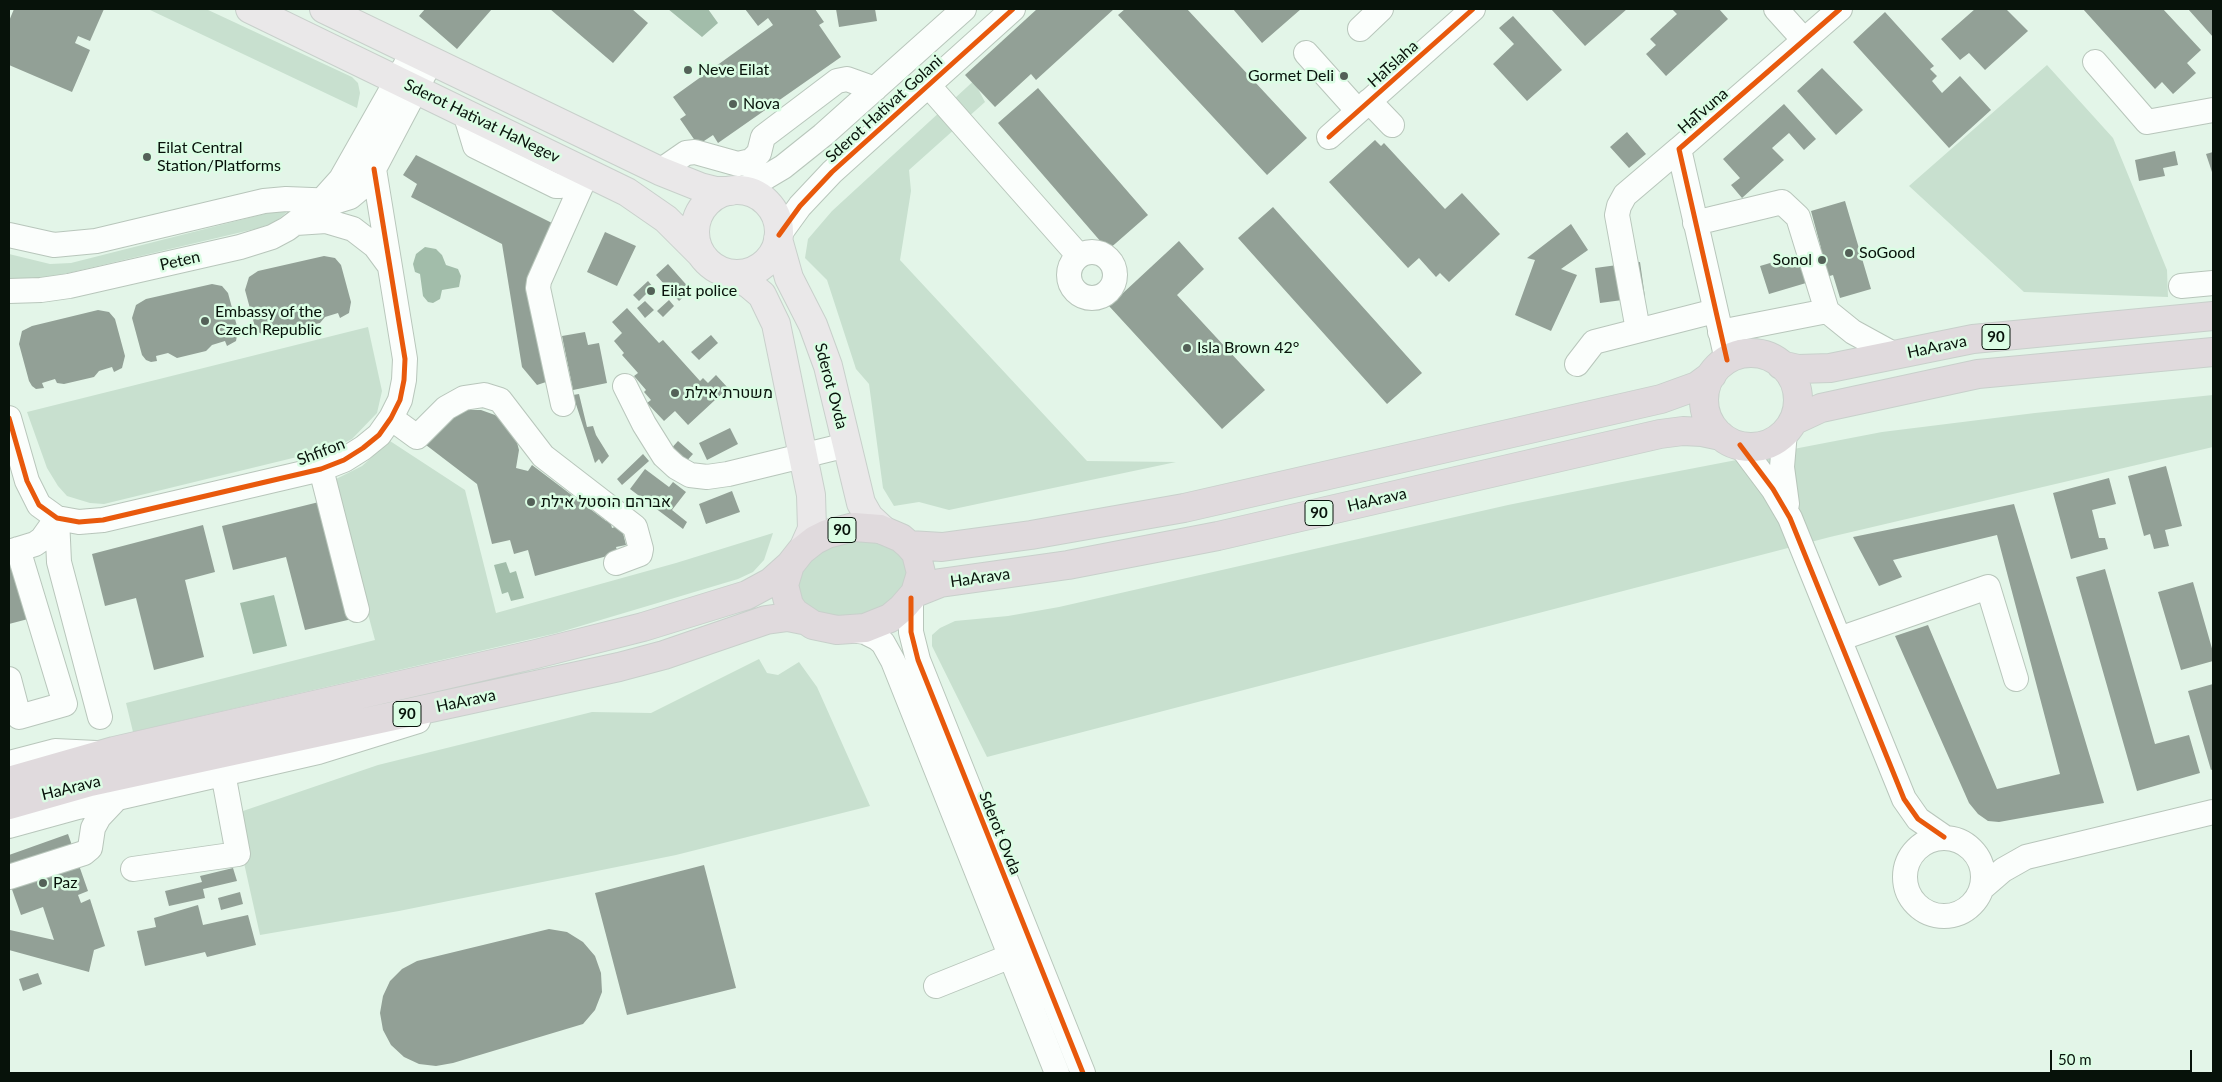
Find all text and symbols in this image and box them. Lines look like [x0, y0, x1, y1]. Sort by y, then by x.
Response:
street label: HaTslaha [1364, 36, 1422, 92]
street label: Sderot Hativat Golani [822, 51, 946, 167]
place label: Neve Eilat [698, 60, 769, 80]
marker: Neve Eilat [682, 64, 694, 76]
place label: Gormet Deli [1248, 66, 1334, 86]
marker: Gormet Deli [1338, 70, 1350, 82]
street label: Sderot Hativat HaNegev [401, 75, 563, 167]
street label: HaTvuna [1674, 84, 1732, 138]
place label: Nova [743, 94, 780, 114]
marker: Nova [727, 98, 739, 110]
place label: Eilat Central Station/Platforms [157, 138, 281, 176]
marker: Eilat Central Station/Platforms [141, 151, 153, 163]
place label: SoGood [1859, 243, 1915, 263]
street label: Peten [158, 247, 202, 275]
marker: SoGood [1843, 247, 1855, 259]
place label: Sonol [1773, 250, 1812, 270]
marker: Sonol [1816, 254, 1828, 266]
place label: Eilat police [661, 281, 737, 301]
marker: Eilat police [645, 285, 657, 297]
place label: Embassy of the Czech Republic [215, 302, 322, 340]
marker: Embassy of the Czech Republic [199, 315, 211, 327]
road number: 90 [1982, 324, 2010, 350]
street label: HaArava [1906, 331, 1968, 363]
place label: Isla Brown 42° [1197, 338, 1299, 358]
street label: Sderot Ovda [810, 341, 852, 431]
marker: Isla Brown 42° [1181, 342, 1193, 354]
place label: משטרת אילת [685, 383, 773, 403]
marker: משטרת אילת [669, 387, 681, 399]
street label: Shfifon [294, 434, 348, 470]
street label: HaArava [1345, 484, 1409, 516]
place label: אברהם הוסטל אילת [541, 492, 671, 512]
marker: אברהם הוסטל אילת [525, 496, 537, 508]
road number: 90 [1305, 500, 1333, 526]
road number: 90 [828, 518, 856, 542]
street label: HaArava [949, 564, 1011, 592]
street label: HaArava [435, 685, 497, 717]
road number: 90 [393, 702, 421, 726]
street label: HaArava [39, 771, 103, 805]
street label: Sderot Ovda [975, 789, 1025, 877]
place label: Paz [53, 873, 78, 893]
marker: Paz [37, 877, 49, 889]
scale bar [2052, 1040, 2194, 1072]
text: 50 m [2058, 1050, 2092, 1068]

